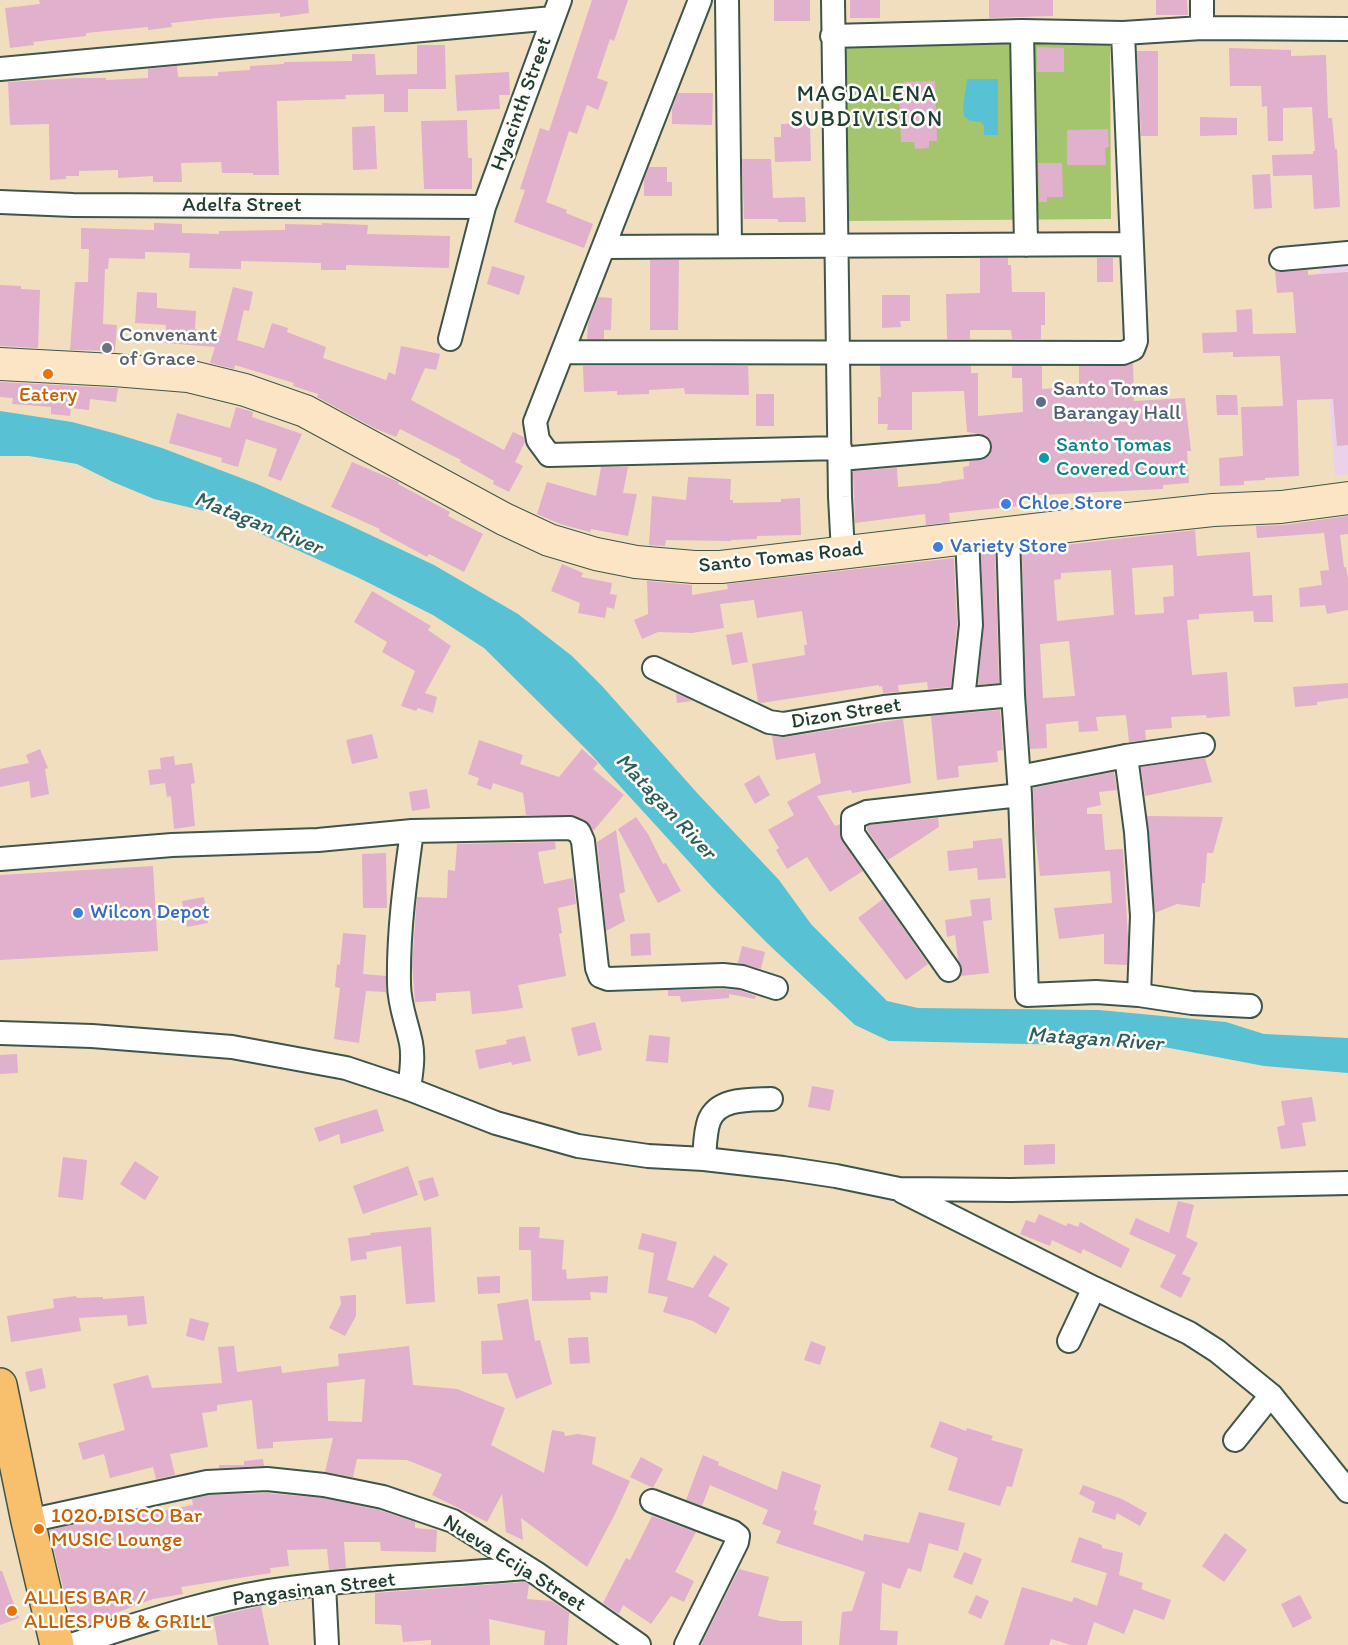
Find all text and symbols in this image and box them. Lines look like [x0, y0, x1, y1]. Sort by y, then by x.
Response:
street label: Hyacinth Street [486, 33, 558, 175]
district label: MAGDALENA SUBDIVISION [792, 82, 942, 134]
street label: Adelfa Street [182, 193, 302, 219]
place label: Convenant of Grace [119, 323, 217, 373]
marker: Convenant of Grace [100, 341, 114, 355]
marker: Eatery [41, 367, 55, 381]
place label: Santo Tomas Barangay Hall [1053, 377, 1181, 427]
place label: Eatery [19, 383, 77, 409]
marker: Santo Tomas Barangay Hall [1034, 395, 1048, 409]
place label: Santo Tomas Covered Court [1056, 433, 1186, 483]
marker: Santo Tomas Covered Court [1037, 451, 1051, 465]
water label: Matagan River [190, 486, 326, 562]
place label: Chloe Store [1018, 491, 1123, 517]
marker: Chloe Store [999, 497, 1013, 511]
place label: Variety Store [950, 534, 1067, 560]
street label: Santo Tomas Road [697, 537, 865, 579]
marker: Variety Store [931, 540, 945, 554]
street label: Dizon Street [789, 693, 903, 735]
water label: Matagan River [609, 748, 721, 866]
place label: Wilcon Depot [90, 900, 210, 926]
marker: Wilcon Depot [71, 906, 85, 920]
water label: Matagan River [1026, 1022, 1164, 1058]
place label: 1020 DISCO Bar MUSIC Lounge [51, 1504, 202, 1554]
street label: Nueva Ecija Street [438, 1510, 590, 1618]
marker: 1020 DISCO Bar MUSIC Lounge [32, 1522, 46, 1536]
street label: Pangasinan Street [231, 1567, 397, 1613]
place label: ALLIES BAR / ALLIES PUB & GRILL [24, 1586, 211, 1636]
marker: ALLIES BAR / ALLIES PUB & GRILL [5, 1604, 19, 1618]

